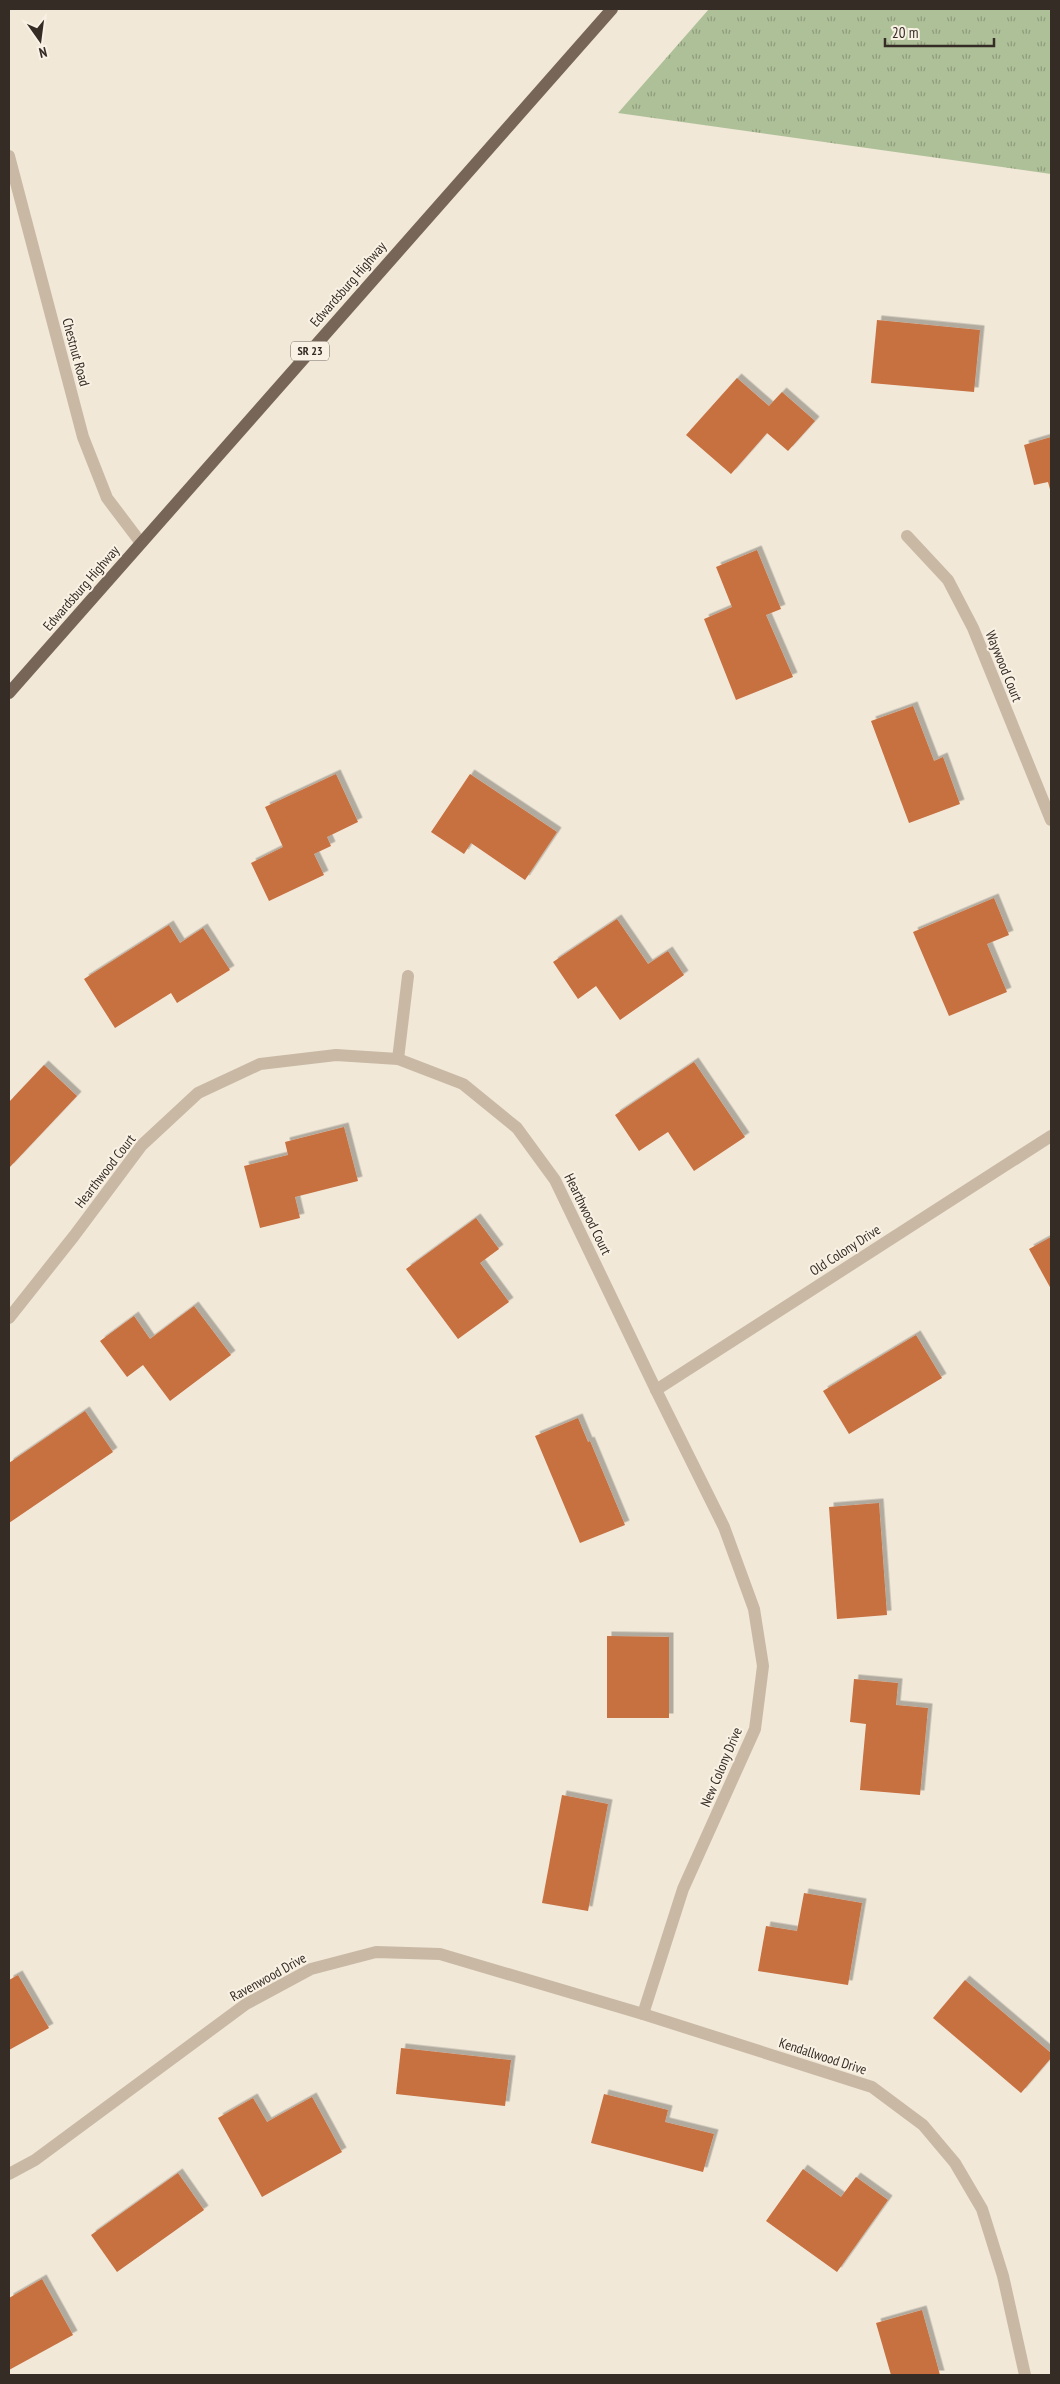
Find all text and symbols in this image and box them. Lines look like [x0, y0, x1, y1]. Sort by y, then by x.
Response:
north arrow [15, 15, 65, 65]
scale bar [885, 15, 994, 47]
text: 20 m [892, 23, 918, 42]
text: N [37, 43, 49, 62]
street label: Edwardsburg Highway [306, 237, 391, 330]
street label: Chestnut Road [58, 316, 94, 388]
road number: SR 23 [291, 342, 329, 361]
street label: Edwardsburg Highway [39, 541, 124, 634]
street label: Waywood Court [982, 628, 1027, 704]
street label: Hearthwood Court [71, 1130, 139, 1211]
street label: Hearthwood Court [561, 1170, 616, 1258]
street label: Old Colony Drive [806, 1220, 884, 1280]
street label: New Colony Drive [696, 1724, 746, 1810]
street label: Ravenwood Drive [227, 1949, 309, 2005]
street label: Kendallwood Drive [777, 2033, 869, 2079]

